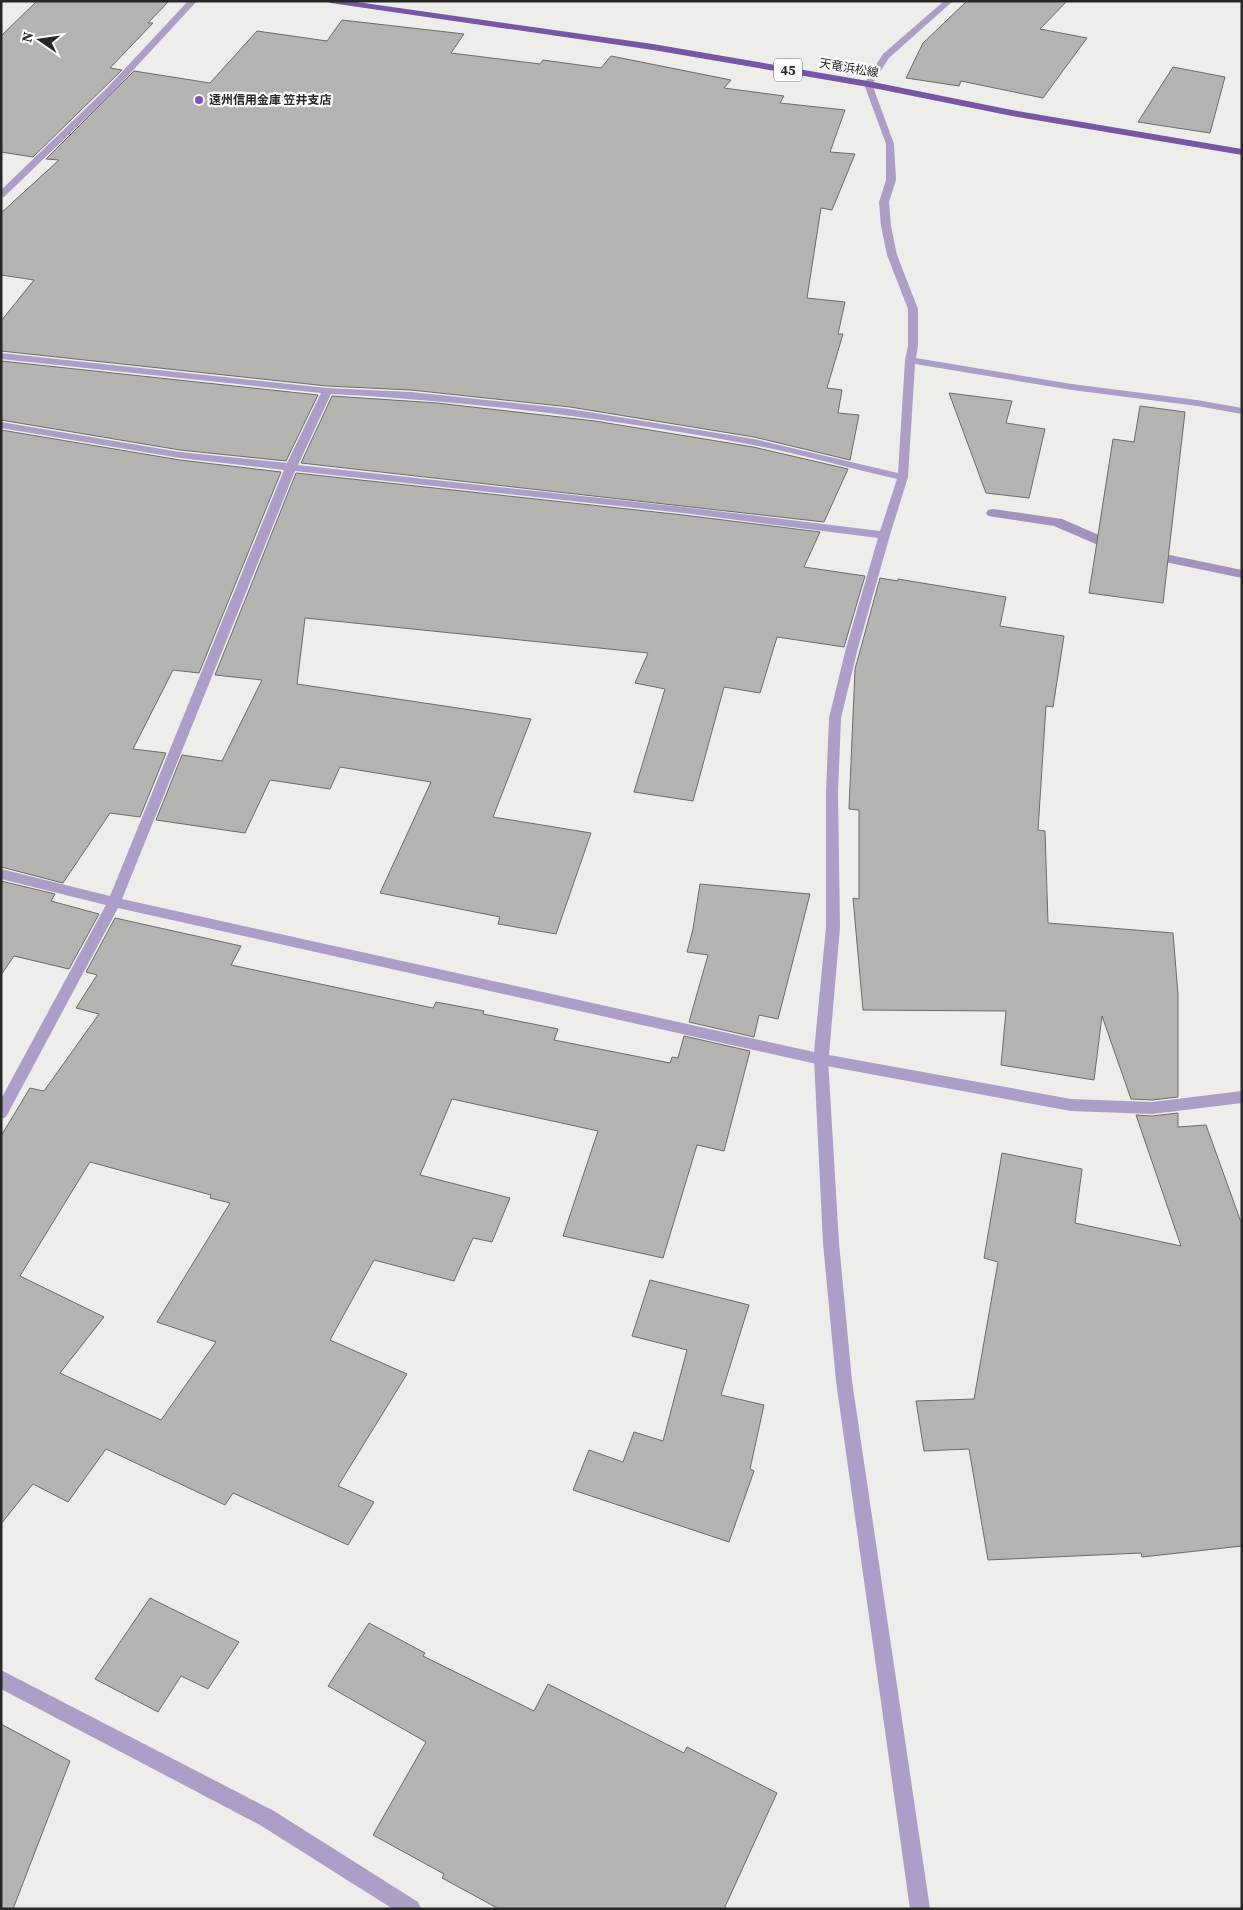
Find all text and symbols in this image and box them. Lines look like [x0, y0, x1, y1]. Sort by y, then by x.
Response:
north arrow [15, 15, 65, 65]
text: N [16, 30, 38, 44]
street label: 天竜浜松線 [818, 55, 880, 81]
road number: 45 [774, 58, 802, 82]
place label: 遠州信用金庫 笠井支店 [209, 92, 332, 108]
marker: 遠州信用金庫 笠井支店 [193, 94, 205, 106]

